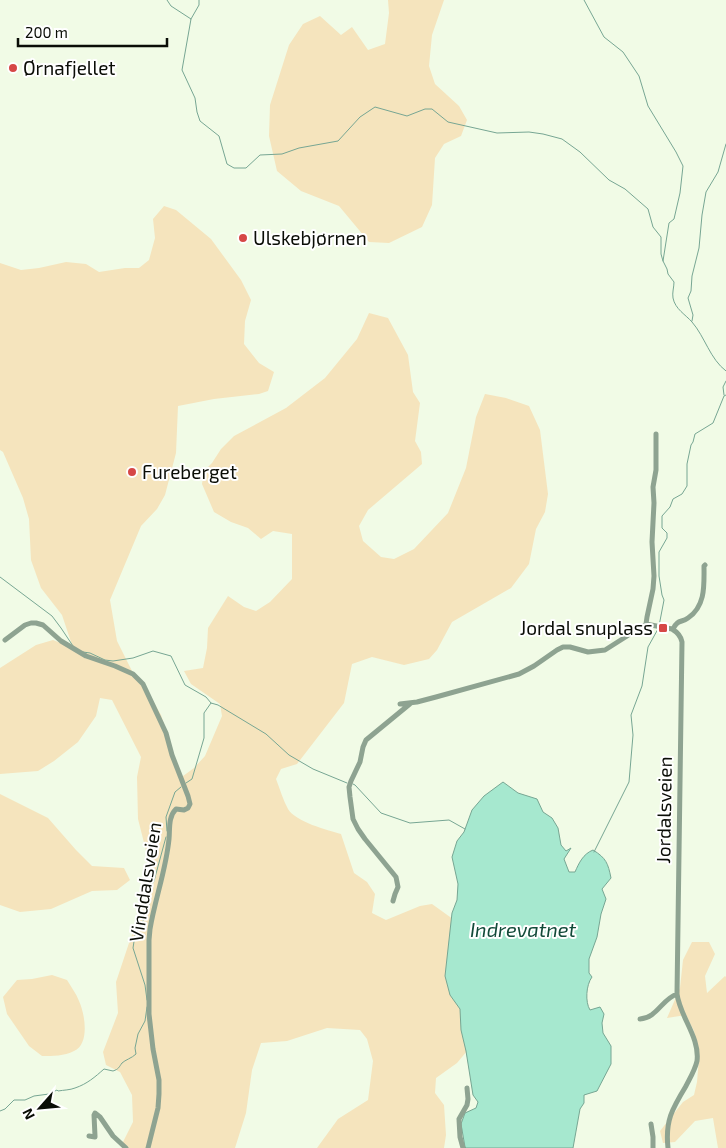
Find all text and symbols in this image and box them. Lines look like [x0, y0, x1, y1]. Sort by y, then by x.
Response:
scale bar [18, 15, 166, 47]
text: 200 m [25, 23, 68, 41]
place label: Ørnafjellet [23, 56, 116, 79]
marker: Ørnafjellet [7, 62, 19, 74]
place label: Ulskebjørnen [253, 226, 367, 249]
marker: Ulskebjørnen [237, 232, 249, 244]
place label: Fureberget [142, 460, 237, 483]
marker: Fureberget [126, 466, 138, 478]
place label: Jordal snuplass [520, 616, 653, 639]
marker: Jordal snuplass [657, 622, 669, 634]
street label: Jordalsveien [651, 756, 676, 864]
street label: Vinddalsveien [124, 820, 165, 943]
water label: Indrevatnet [470, 917, 577, 941]
north arrow [15, 1083, 65, 1133]
text: N [18, 1106, 38, 1122]

